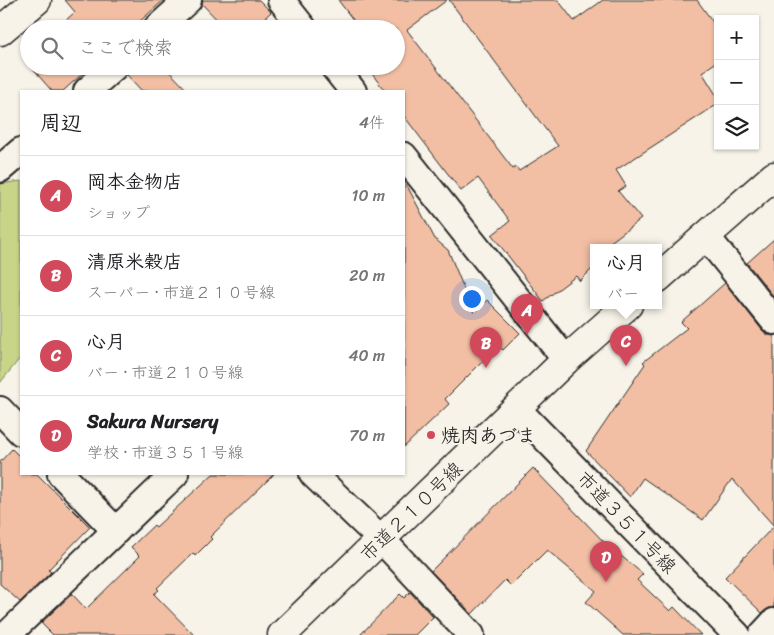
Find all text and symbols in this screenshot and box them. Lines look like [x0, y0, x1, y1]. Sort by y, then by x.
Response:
map controls [714, 15, 759, 150]
button: + [714, 15, 759, 60]
search box [20, 20, 405, 75]
text: ここで検索 [78, 31, 173, 64]
icon: search [38, 34, 66, 62]
button: − [714, 60, 759, 105]
text: 周辺 [40, 104, 82, 142]
button: layers [714, 105, 759, 150]
text: 4件 [359, 108, 385, 137]
text: 岡本金物店 [87, 165, 182, 198]
text: A [51, 181, 61, 210]
text: 10 m [352, 181, 385, 210]
text: ショップ [87, 198, 150, 227]
popup [590, 244, 662, 309]
text: 清原米穀店 [87, 245, 182, 278]
text: 心月 [607, 246, 645, 279]
text: B [51, 261, 61, 290]
text: 20 m [349, 261, 385, 290]
text: スーパー · 市道２１０号線 [87, 278, 275, 307]
text: バー [607, 279, 639, 308]
your location [459, 286, 485, 312]
pin: A [511, 294, 543, 335]
text: 心月 [87, 325, 125, 358]
pin: C [610, 325, 642, 366]
pin: B [470, 327, 502, 368]
text: C [51, 341, 61, 370]
text: 40 m [348, 341, 385, 370]
text: バー · 市道２１０号線 [87, 358, 244, 387]
text: Sakura Nursery [87, 405, 218, 438]
place label: 焼肉あづま [441, 419, 536, 452]
text: D [51, 421, 61, 450]
text: 70 m [349, 421, 385, 450]
marker: 焼肉あづま [425, 429, 437, 441]
text: 学校 · 市道３５１号線 [87, 438, 244, 467]
street label: 市道２１０号線 [352, 453, 471, 569]
street label: 市道３５１号線 [569, 463, 685, 582]
pin: D [590, 541, 622, 582]

